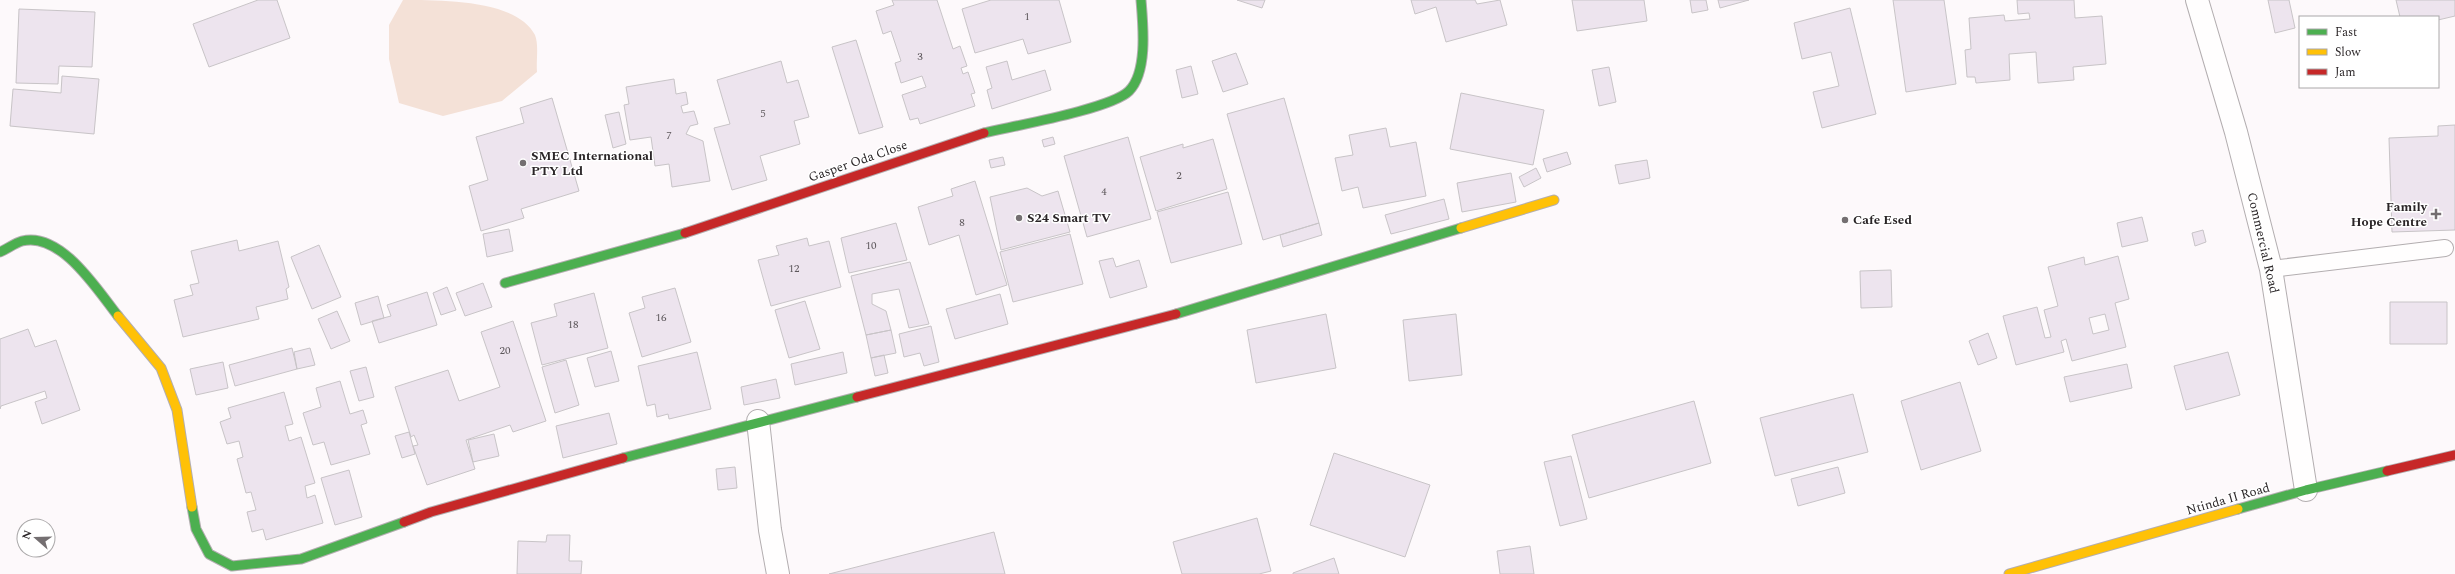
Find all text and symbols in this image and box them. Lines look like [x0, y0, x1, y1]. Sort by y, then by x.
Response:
house number: 1 [1024, 8, 1030, 25]
legend [2299, 16, 2439, 88]
text: Fast [2335, 23, 2357, 42]
text: Slow [2335, 43, 2361, 62]
house number: 3 [917, 48, 923, 65]
text: Jam [2335, 63, 2356, 82]
house number: 5 [760, 105, 766, 122]
house number: 7 [666, 127, 672, 144]
street label: Gasper Oda Close [806, 135, 910, 187]
place label: SMEC International PTY Ltd [531, 146, 653, 181]
marker: SMEC International PTY Ltd [518, 158, 528, 168]
house number: 2 [1176, 167, 1182, 184]
house number: 4 [1101, 183, 1107, 200]
street label: Commercial Road [2242, 190, 2284, 296]
place label: Family Hope Centre [2351, 197, 2428, 232]
place label: S24 Smart TV [1027, 208, 1111, 228]
marker: Family Hope Centre [2430, 208, 2442, 220]
place label: Cafe Esed [1853, 210, 1912, 230]
marker: S24 Smart TV [1014, 213, 1024, 223]
house number: 8 [959, 214, 965, 231]
marker: Cafe Esed [1840, 215, 1850, 225]
house number: 10 [866, 237, 877, 254]
house number: 12 [789, 260, 800, 277]
house number: 16 [656, 309, 667, 326]
house number: 18 [568, 316, 579, 333]
house number: 20 [500, 342, 511, 359]
street label: Ntinda II Road [2184, 478, 2272, 520]
north arrow [16, 518, 56, 558]
text: N [18, 528, 37, 542]

